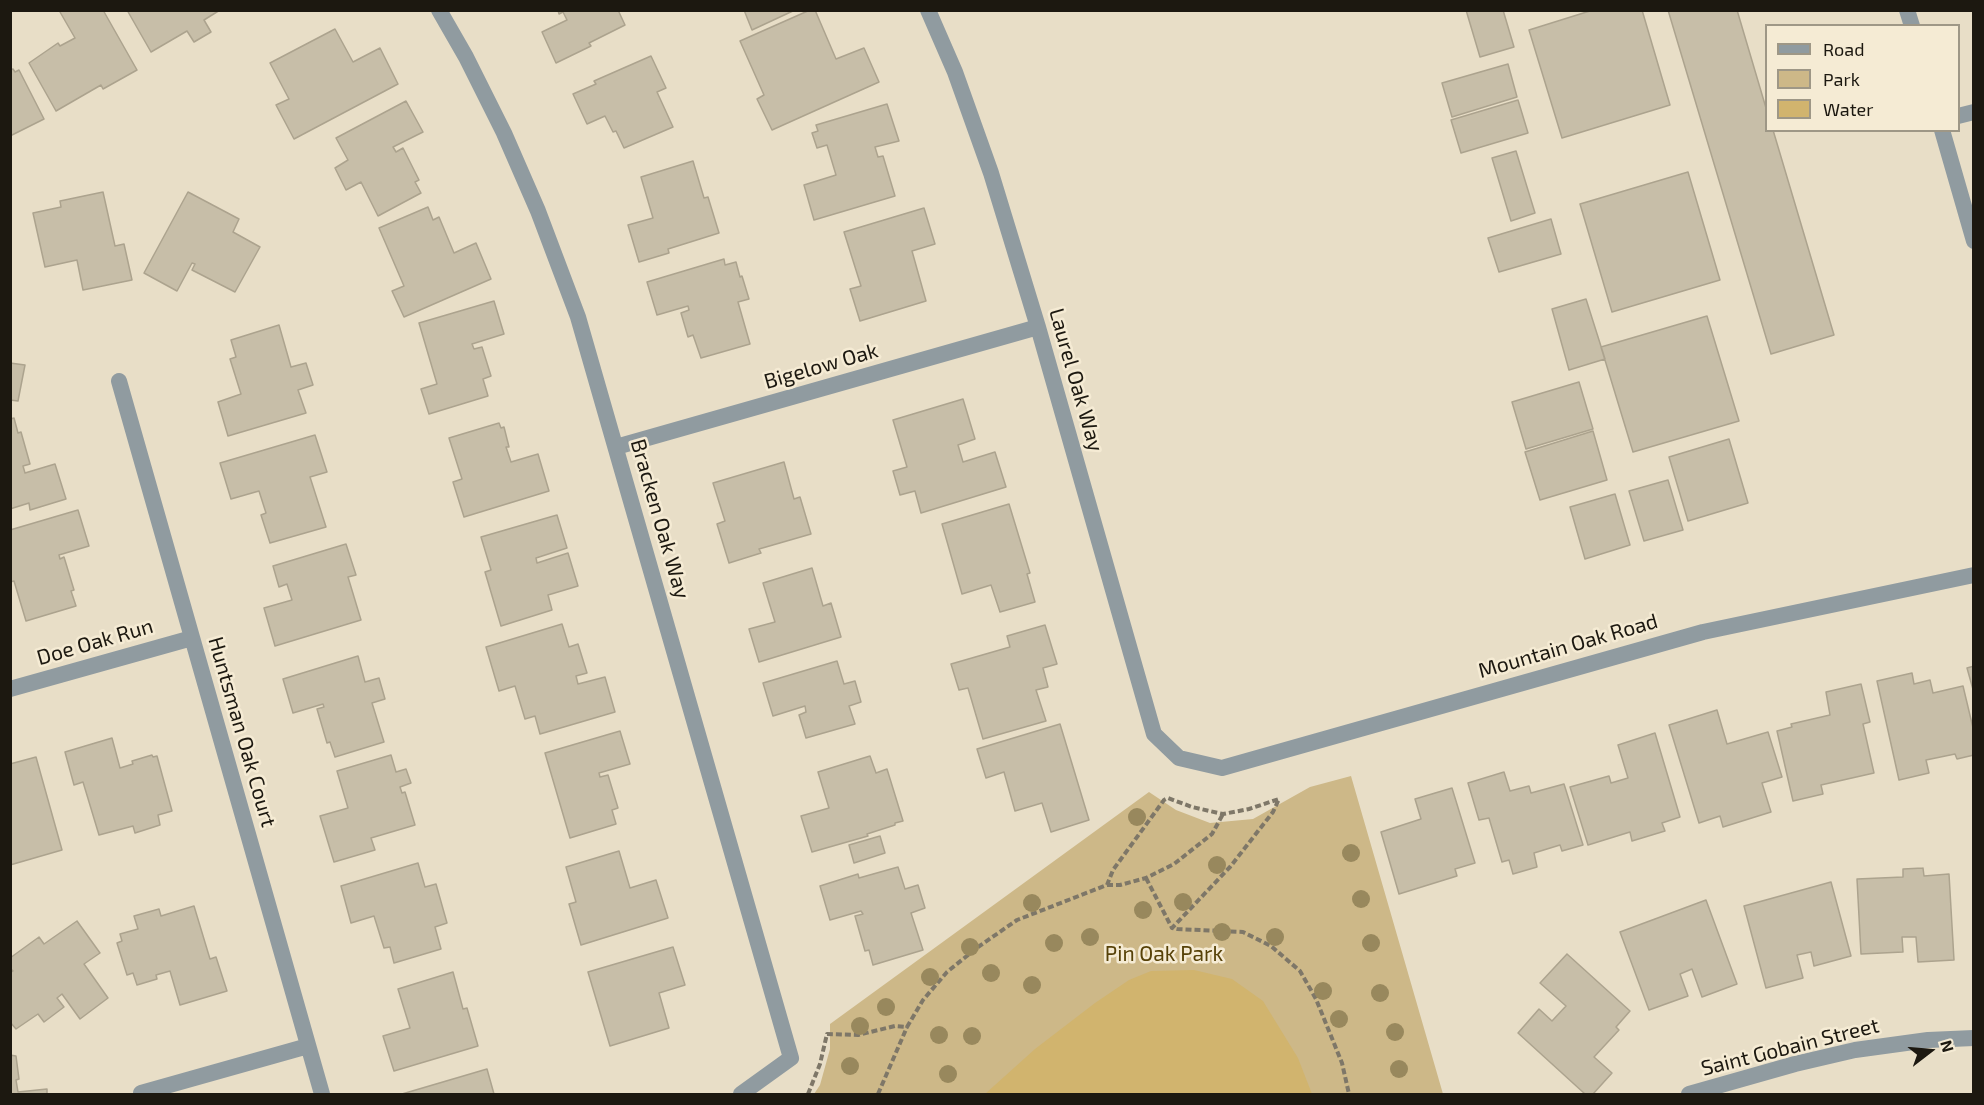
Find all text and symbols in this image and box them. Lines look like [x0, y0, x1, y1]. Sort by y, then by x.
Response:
legend [1765, 24, 1960, 132]
text: Road [1823, 38, 1864, 60]
text: Park [1823, 68, 1860, 90]
text: Water [1823, 98, 1873, 120]
street label: Laurel Oak Way [1044, 305, 1108, 455]
street label: Bigelow Oak [761, 338, 881, 394]
street label: Bracken Oak Way [625, 436, 695, 602]
street label: Mountain Oak Road [1475, 608, 1661, 684]
street label: Doe Oak Run [34, 613, 156, 671]
street label: Huntsman Oak Court [203, 634, 281, 830]
park label: Pin Oak Park [1105, 941, 1223, 967]
street label: Saint Gobain Street [1698, 1013, 1882, 1081]
north arrow [1900, 1021, 1960, 1081]
text: N [1937, 1038, 1959, 1054]

